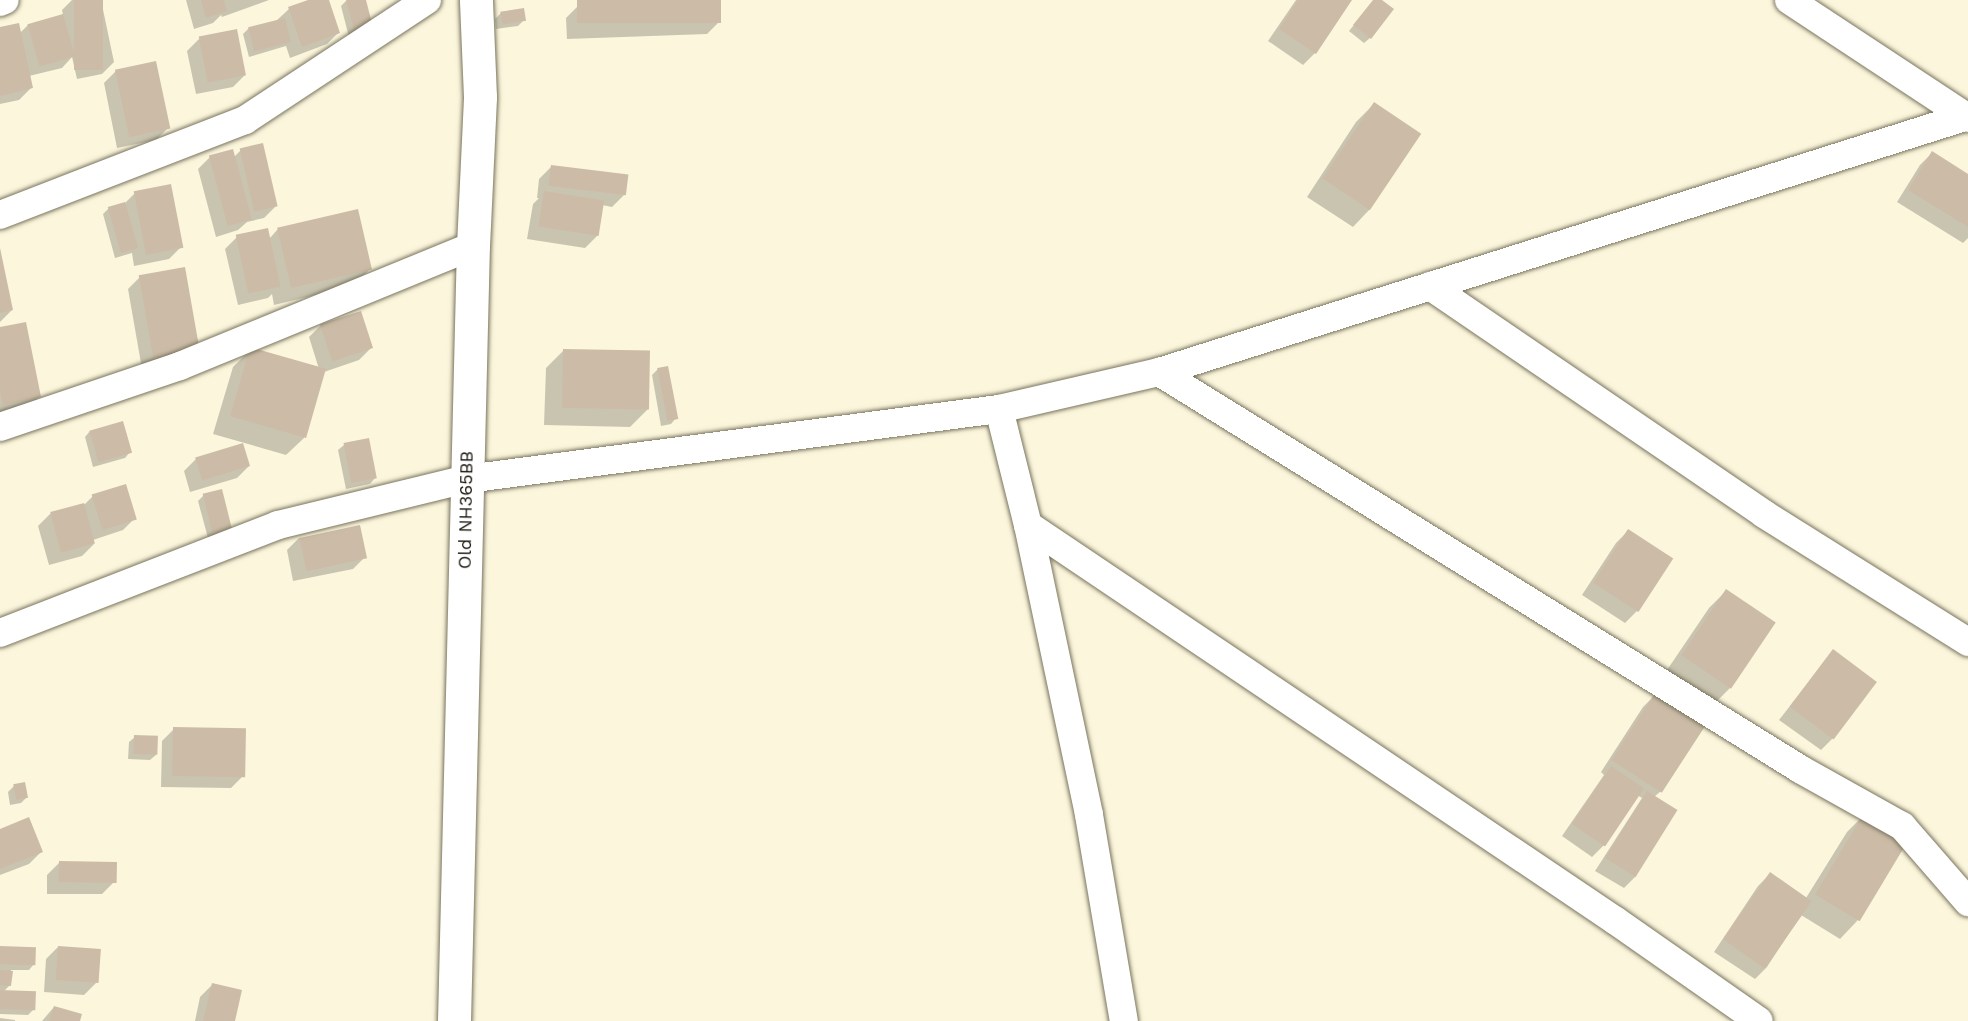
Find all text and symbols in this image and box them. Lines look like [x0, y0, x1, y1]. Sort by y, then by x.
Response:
street label: Old NH365BB [454, 451, 478, 569]

